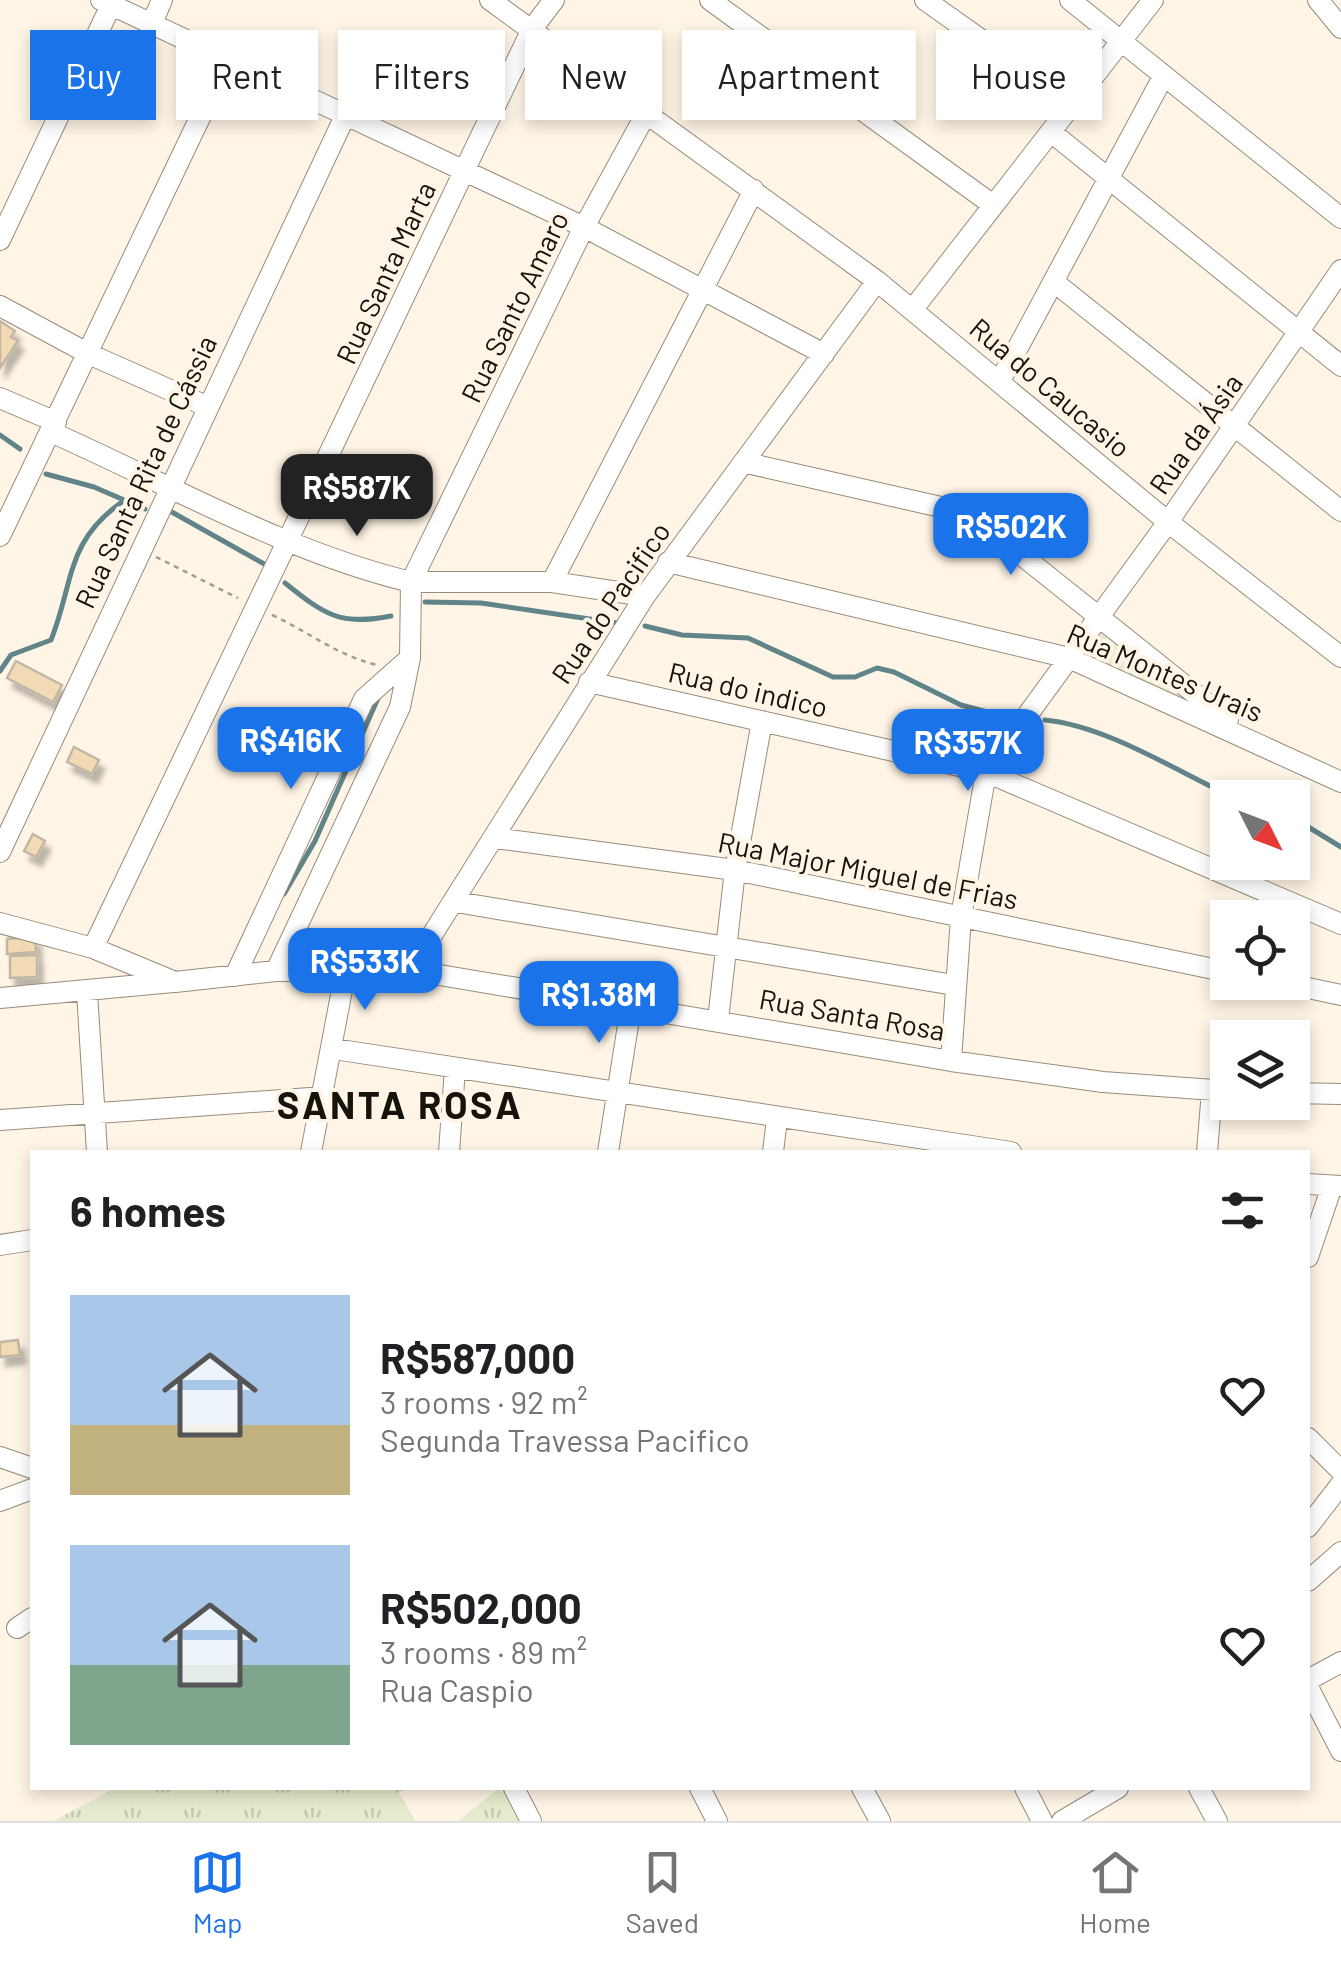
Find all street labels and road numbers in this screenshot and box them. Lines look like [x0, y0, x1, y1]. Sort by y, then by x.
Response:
street label: Rua Santa Marta [328, 176, 442, 369]
street label: Rua Santo Amaro [453, 206, 575, 408]
street label: Rua do Caucasio [963, 310, 1138, 464]
street label: Rua Santa Rita de Cássia [67, 330, 223, 613]
street label: Rua da Ásia [1141, 367, 1249, 500]
street label: Rua do Pacifico [544, 515, 677, 690]
street label: Rua Montes Urais [1062, 616, 1268, 729]
street label: Rua do indico [665, 654, 831, 724]
street label: Rua Major Miguel de Frias [715, 824, 1021, 916]
street label: Rua Santa Rosa [757, 981, 948, 1047]

